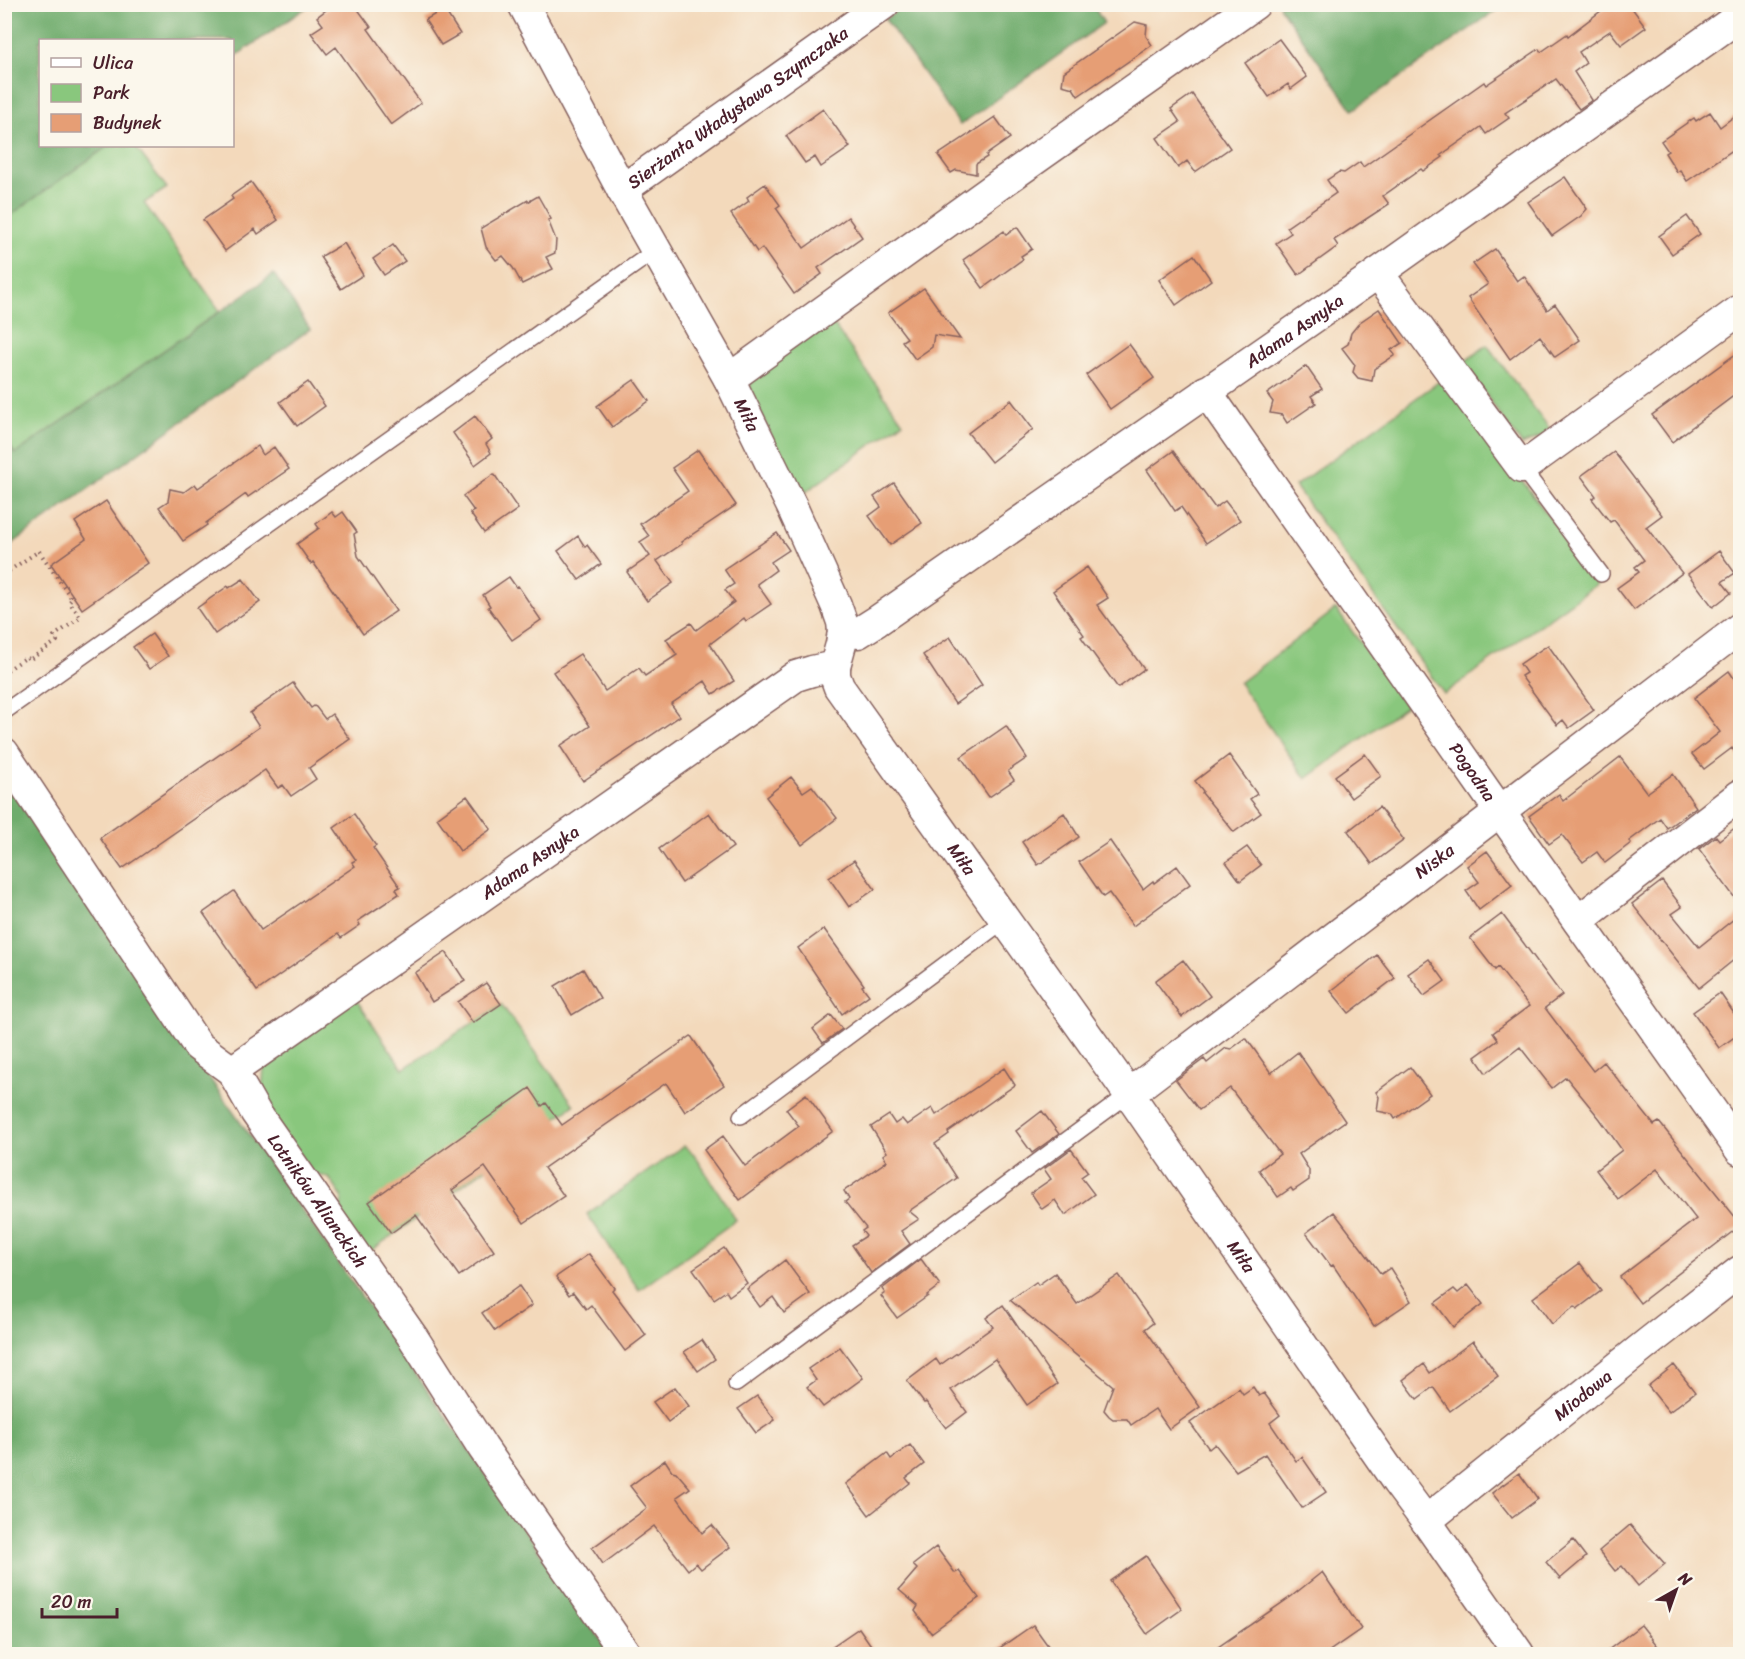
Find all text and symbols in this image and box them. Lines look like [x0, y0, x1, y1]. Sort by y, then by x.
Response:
street label: Sierżanta Władysława Szymczaka [620, 17, 856, 198]
legend [39, 39, 234, 147]
text: Ulica [93, 47, 134, 79]
text: Park [93, 77, 130, 109]
text: Budynek [93, 107, 162, 139]
street label: Adama Asnyka [1238, 285, 1351, 377]
street label: Miła [725, 392, 769, 438]
street label: Pogodna [1440, 736, 1505, 809]
street label: Adama Asnyka [473, 816, 586, 909]
street label: Niska [1407, 834, 1462, 887]
street label: Miła [939, 836, 985, 883]
street label: Lotników Alianckich [259, 1127, 376, 1275]
street label: Miła [1218, 1233, 1265, 1281]
street label: Miodowa [1546, 1361, 1620, 1429]
north arrow [1646, 1560, 1706, 1620]
text: N [1671, 1564, 1700, 1594]
scale bar [42, 1581, 117, 1619]
text: 20 m [51, 1586, 91, 1618]

